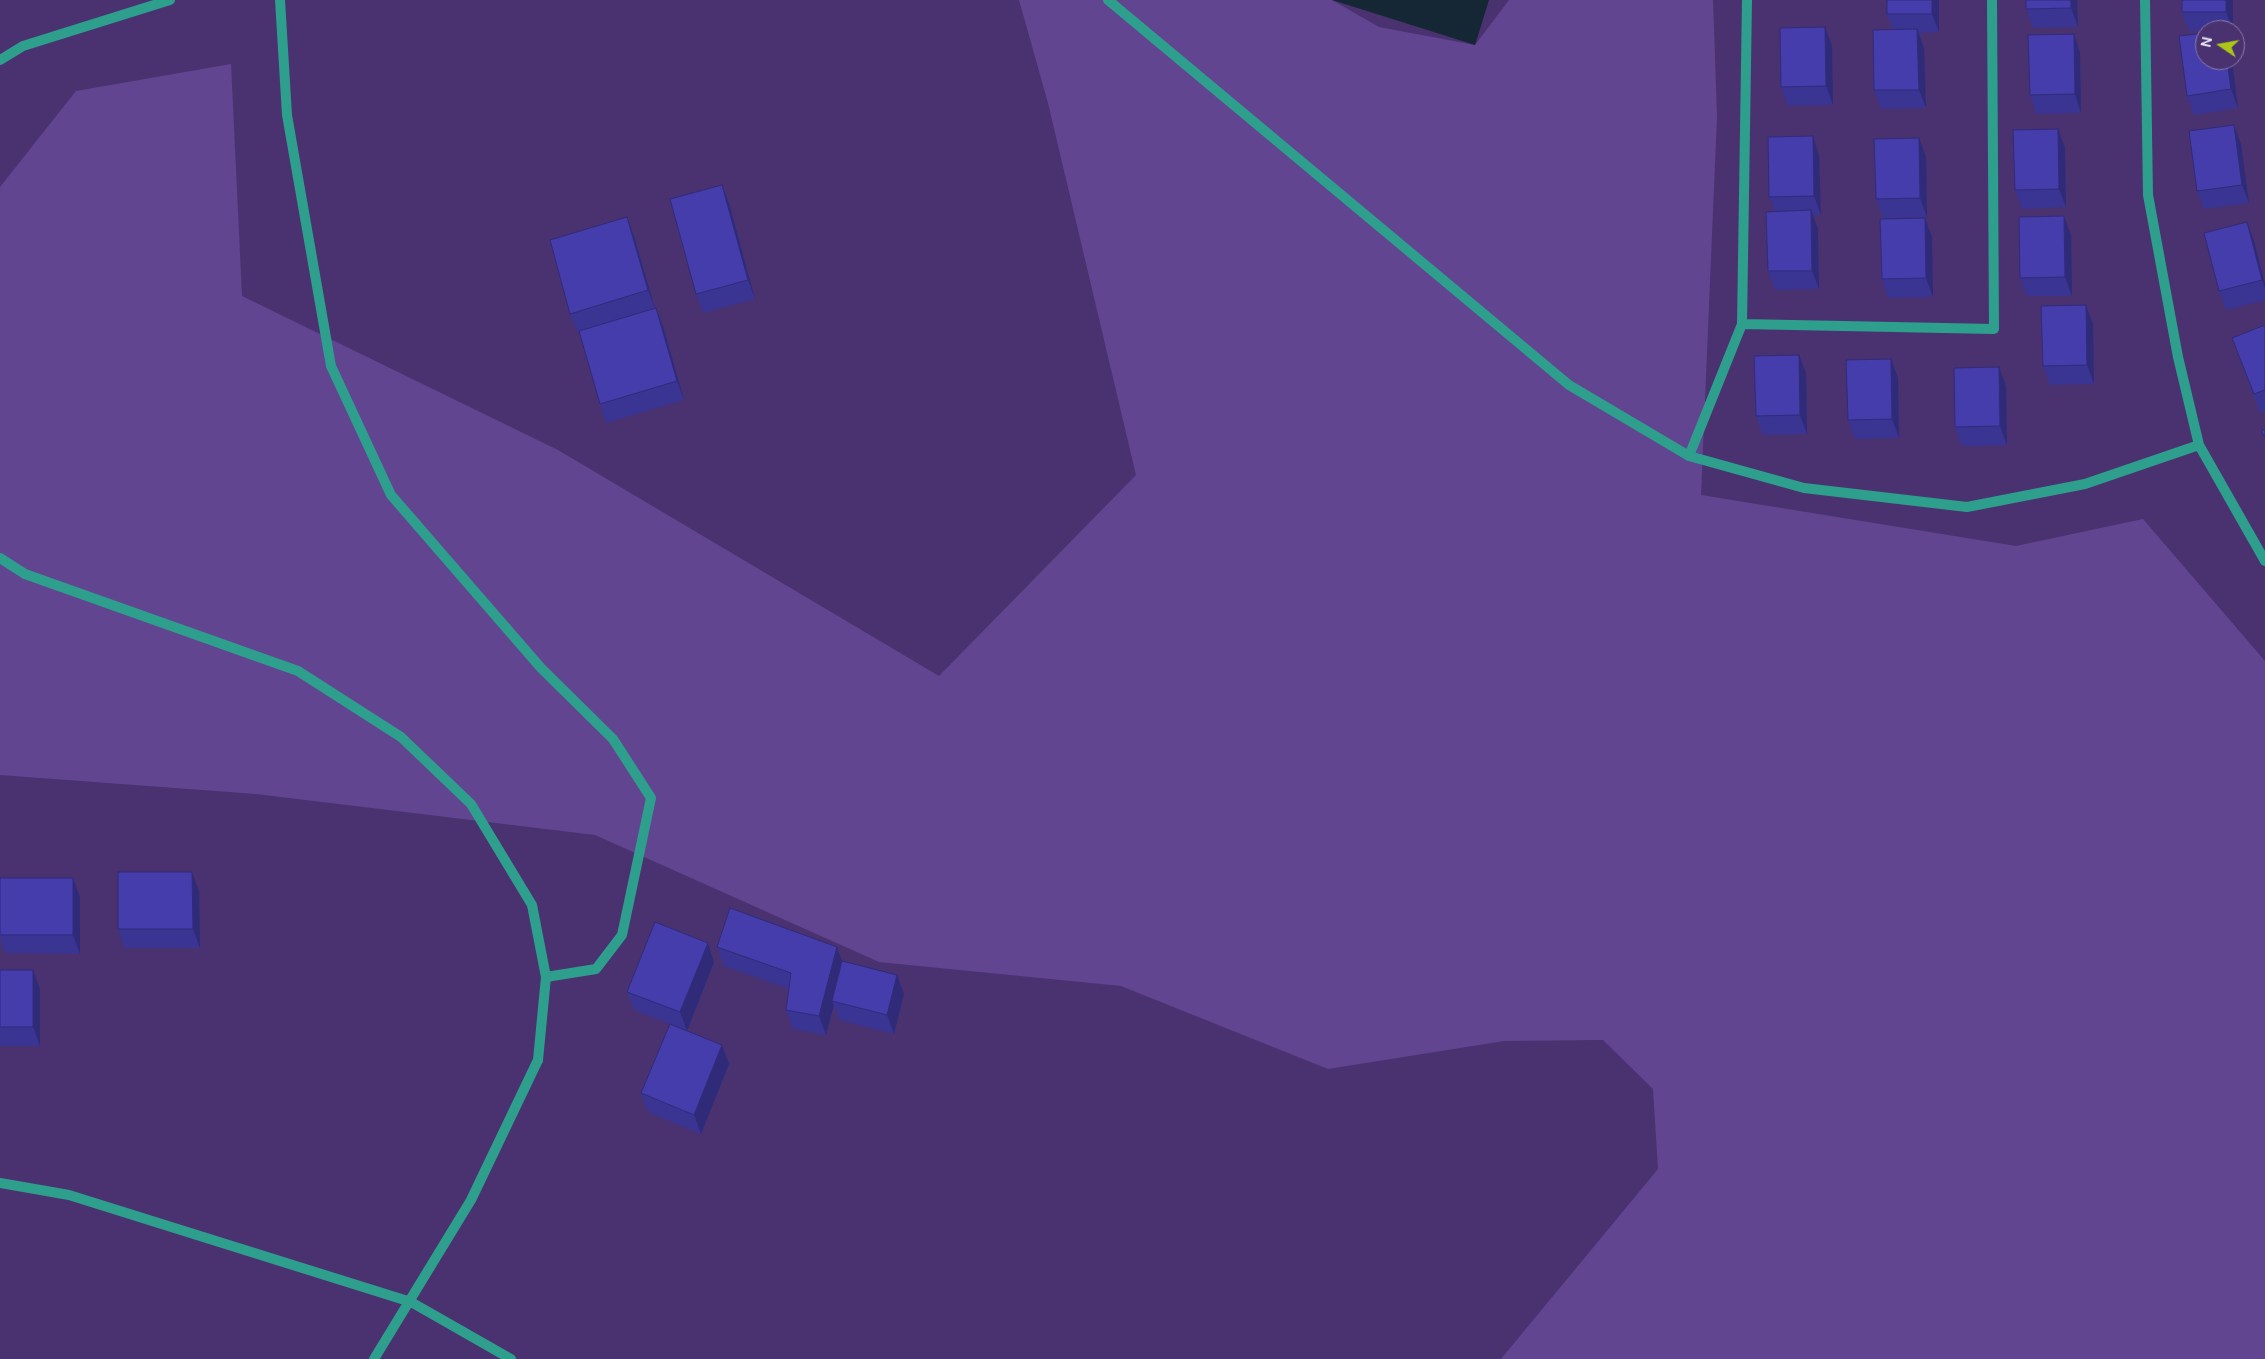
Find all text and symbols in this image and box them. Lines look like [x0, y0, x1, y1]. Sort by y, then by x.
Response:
north arrow [2195, 20, 2245, 70]
text: N [2196, 35, 2216, 49]

